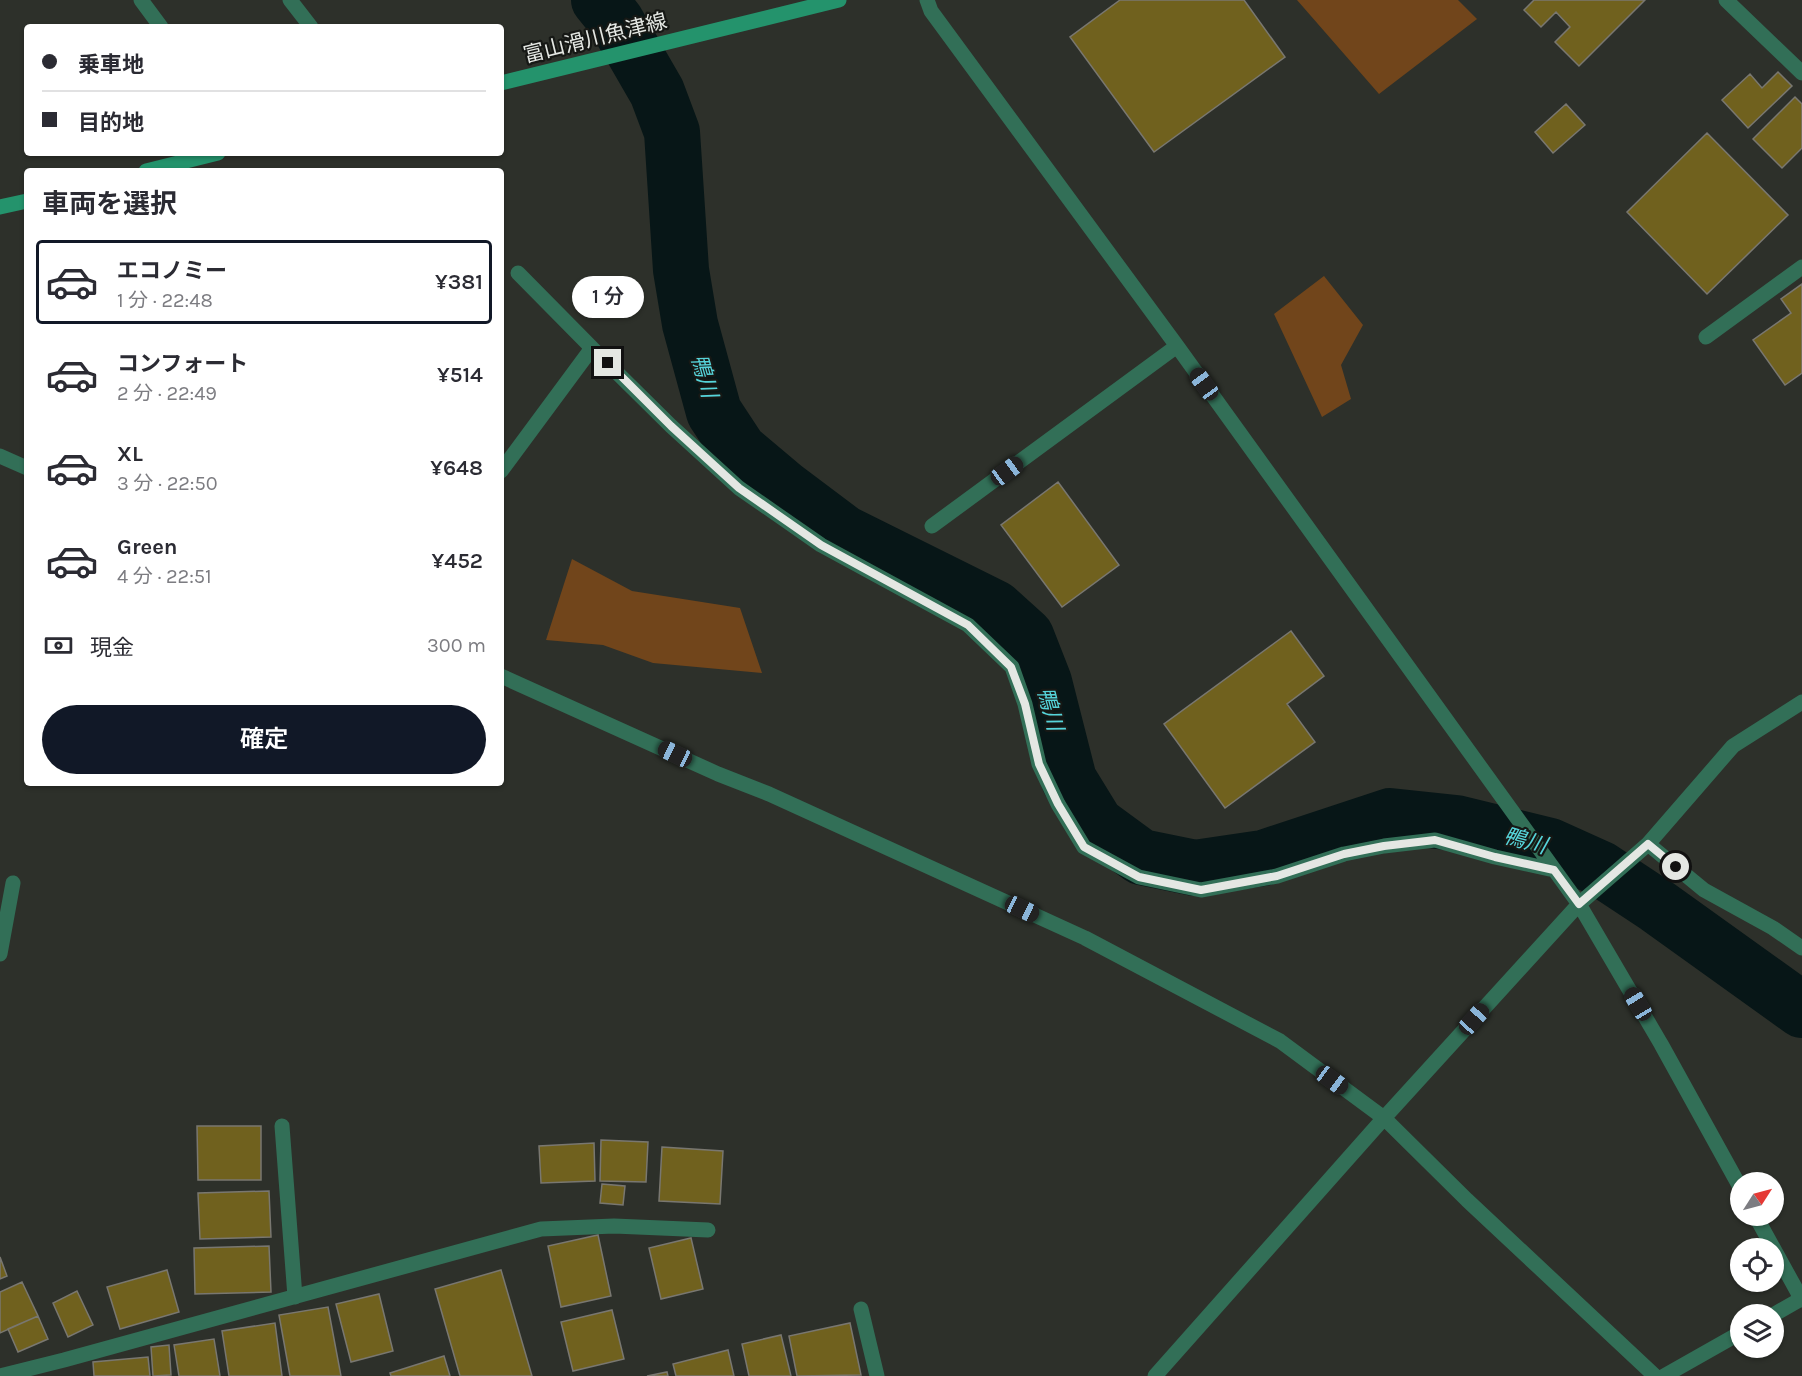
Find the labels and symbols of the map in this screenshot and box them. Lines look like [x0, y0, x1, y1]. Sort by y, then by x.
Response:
street label: 富山滑川魚津線 [521, 9, 669, 67]
callout: 1 分 [572, 276, 644, 318]
route end [594, 349, 621, 376]
water label: 鴨川 [685, 351, 723, 403]
car [1186, 364, 1222, 404]
car [987, 453, 1027, 489]
water label: 鴨川 [1032, 684, 1069, 736]
car [655, 738, 695, 770]
water label: 鴨川 [1500, 823, 1552, 860]
route start [1662, 853, 1689, 880]
car [1002, 893, 1042, 925]
car [1621, 984, 1655, 1024]
car [1455, 1000, 1493, 1038]
car [1312, 1062, 1352, 1098]
north arrow [1730, 1172, 1784, 1226]

